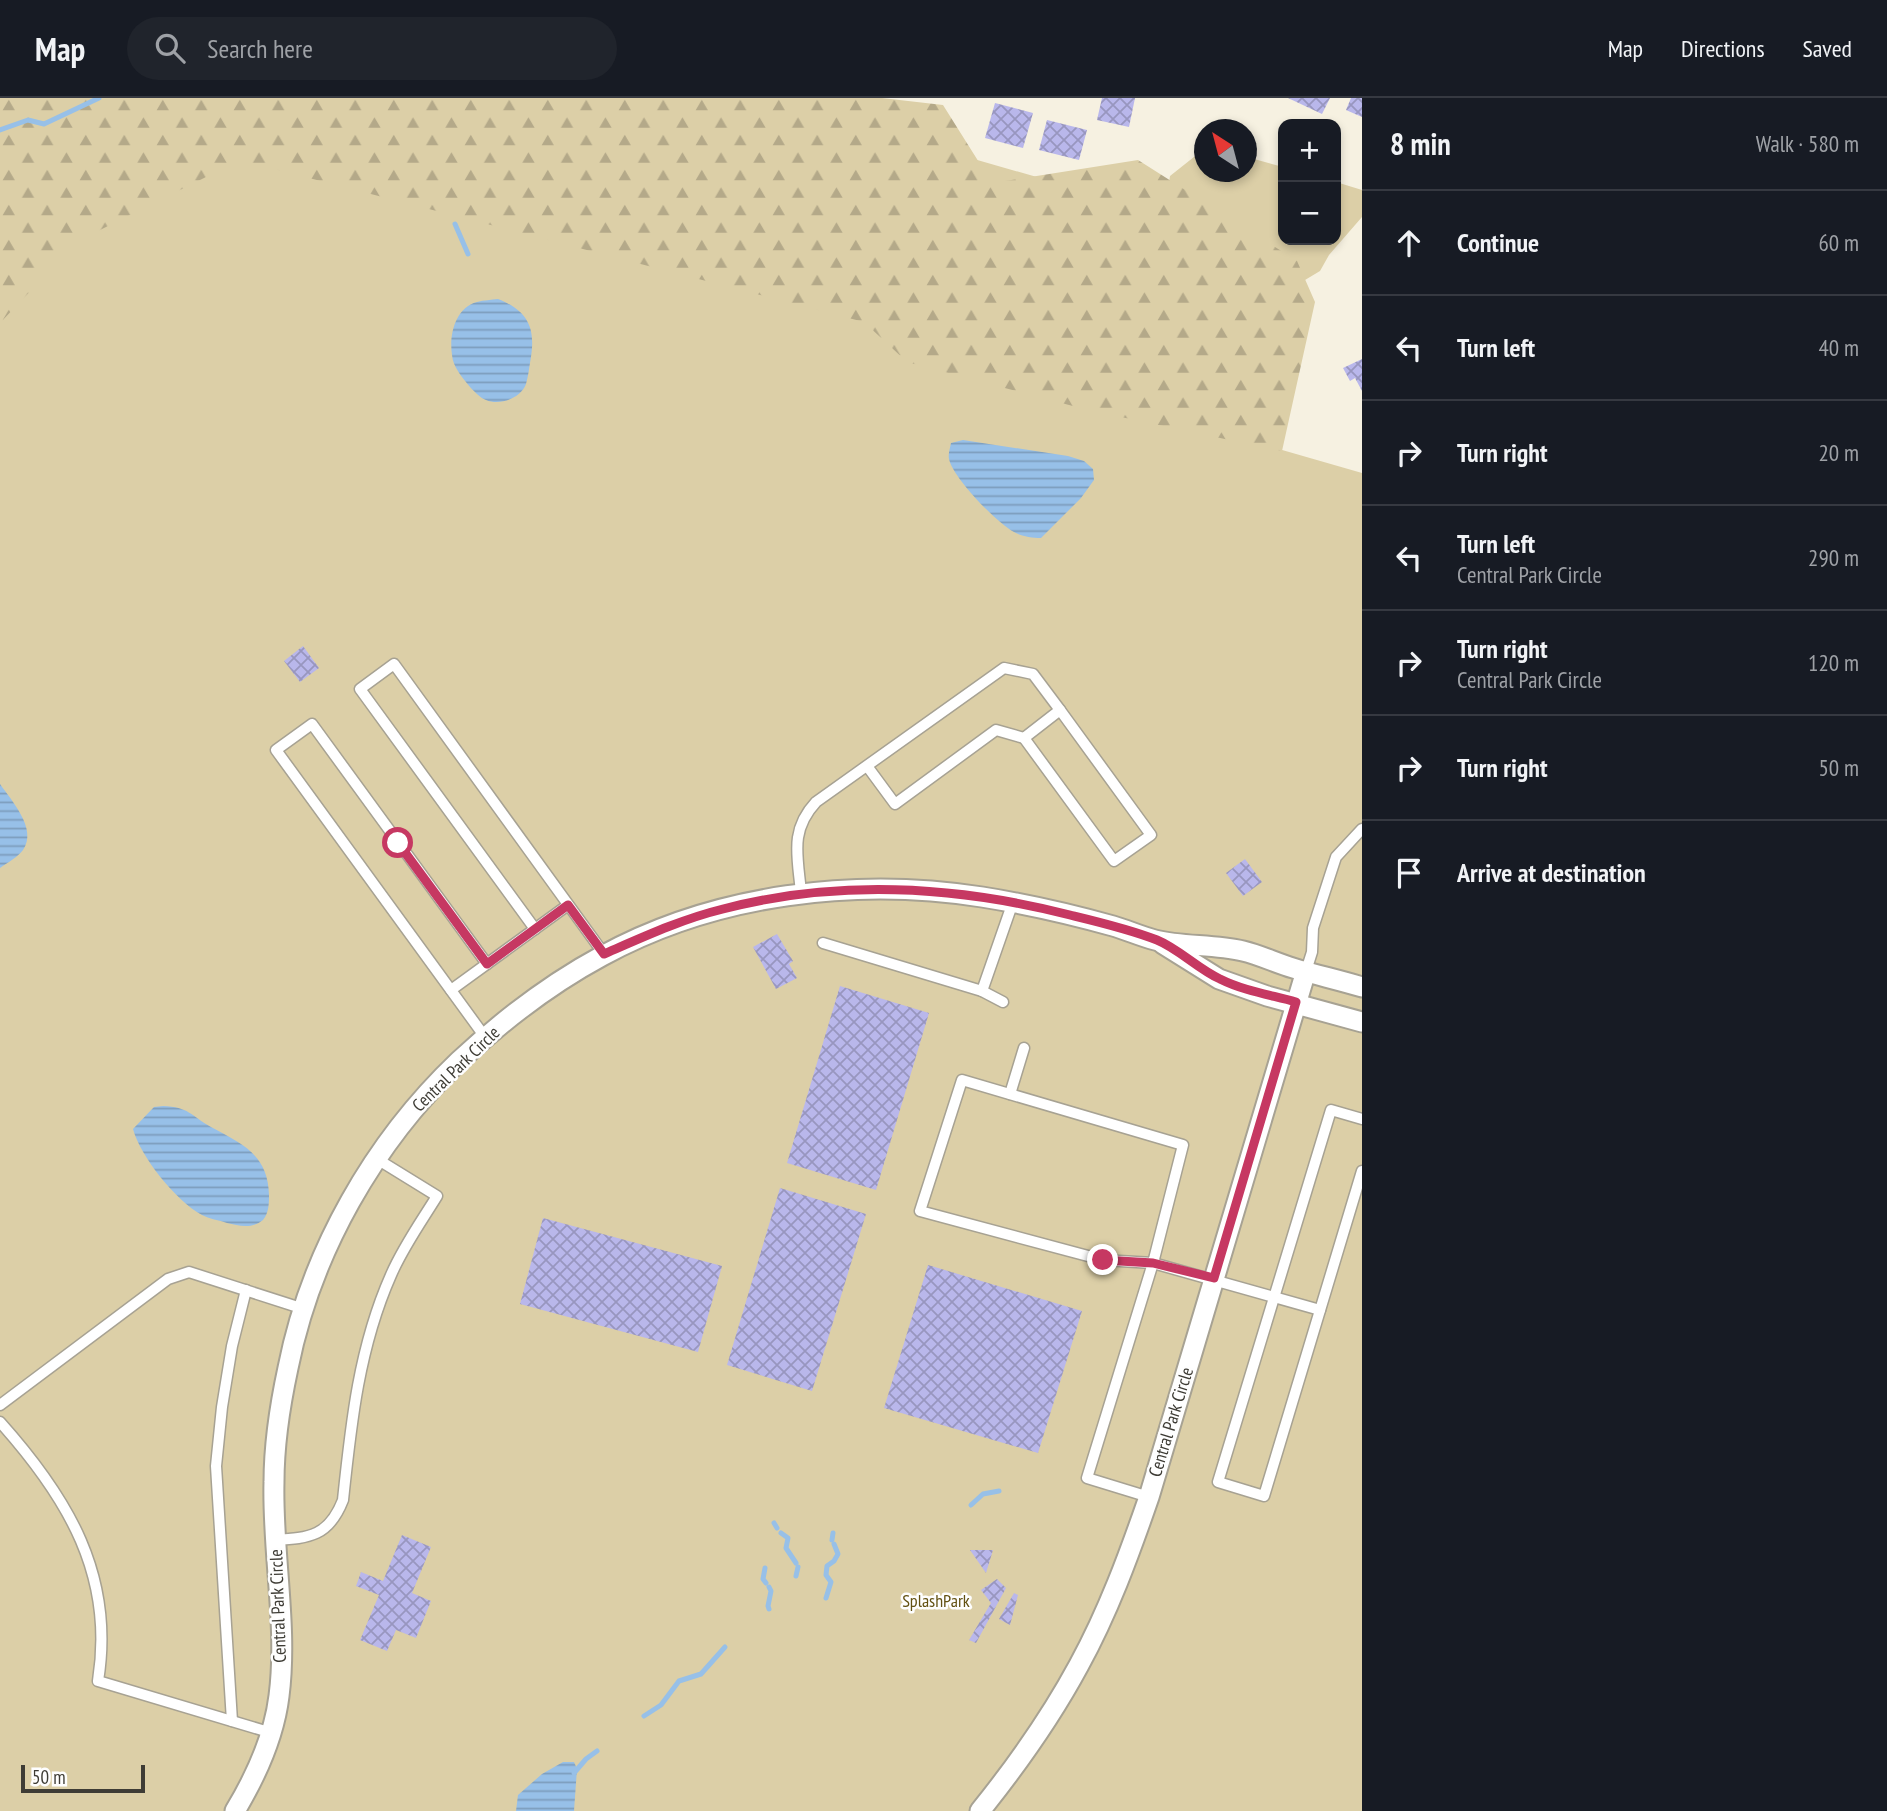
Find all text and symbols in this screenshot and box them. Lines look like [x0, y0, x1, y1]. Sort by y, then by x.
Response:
search box [127, 17, 617, 80]
text: Map [35, 27, 85, 70]
icon: search [151, 29, 189, 67]
text: Search here [207, 32, 313, 65]
text: Map [1608, 33, 1643, 64]
text: Directions [1681, 33, 1765, 64]
text: Saved [1803, 33, 1852, 64]
north arrow [1194, 119, 1257, 182]
map controls [1278, 119, 1341, 245]
button: + [1278, 119, 1341, 182]
text: 8 min [1390, 124, 1451, 163]
text: Walk · 580 m [1756, 129, 1859, 158]
button: − [1278, 182, 1341, 245]
icon: ahead [1390, 224, 1428, 262]
text: Continue [1457, 226, 1539, 259]
text: 60 m [1818, 228, 1859, 257]
icon: left [1390, 329, 1428, 367]
text: Turn left [1457, 331, 1535, 364]
text: 40 m [1818, 333, 1859, 362]
icon: right [1390, 434, 1428, 472]
text: Turn right [1457, 436, 1548, 469]
text: 20 m [1818, 438, 1859, 467]
text: Turn left [1457, 527, 1535, 560]
icon: left [1390, 539, 1428, 577]
text: 290 m [1808, 543, 1859, 572]
text: Central Park Circle [1457, 560, 1602, 589]
text: Turn right [1457, 632, 1548, 665]
icon: right [1390, 644, 1428, 682]
text: 120 m [1808, 648, 1859, 677]
text: Central Park Circle [1457, 665, 1602, 694]
icon: right [1390, 749, 1428, 787]
text: Turn right [1457, 751, 1548, 784]
text: 50 m [1818, 753, 1859, 782]
route start [382, 827, 413, 858]
icon: arrive [1390, 854, 1428, 892]
text: Arrive at destination [1457, 856, 1646, 889]
street label: Central Park Circle [407, 1021, 504, 1116]
route end [1087, 1244, 1118, 1275]
street label: Central Park Circle [1143, 1364, 1198, 1479]
street label: Central Park Circle [264, 1549, 291, 1663]
park label: SplashPark [902, 1589, 970, 1612]
scale bar [21, 1762, 145, 1794]
text: 50 m [32, 1765, 66, 1789]

